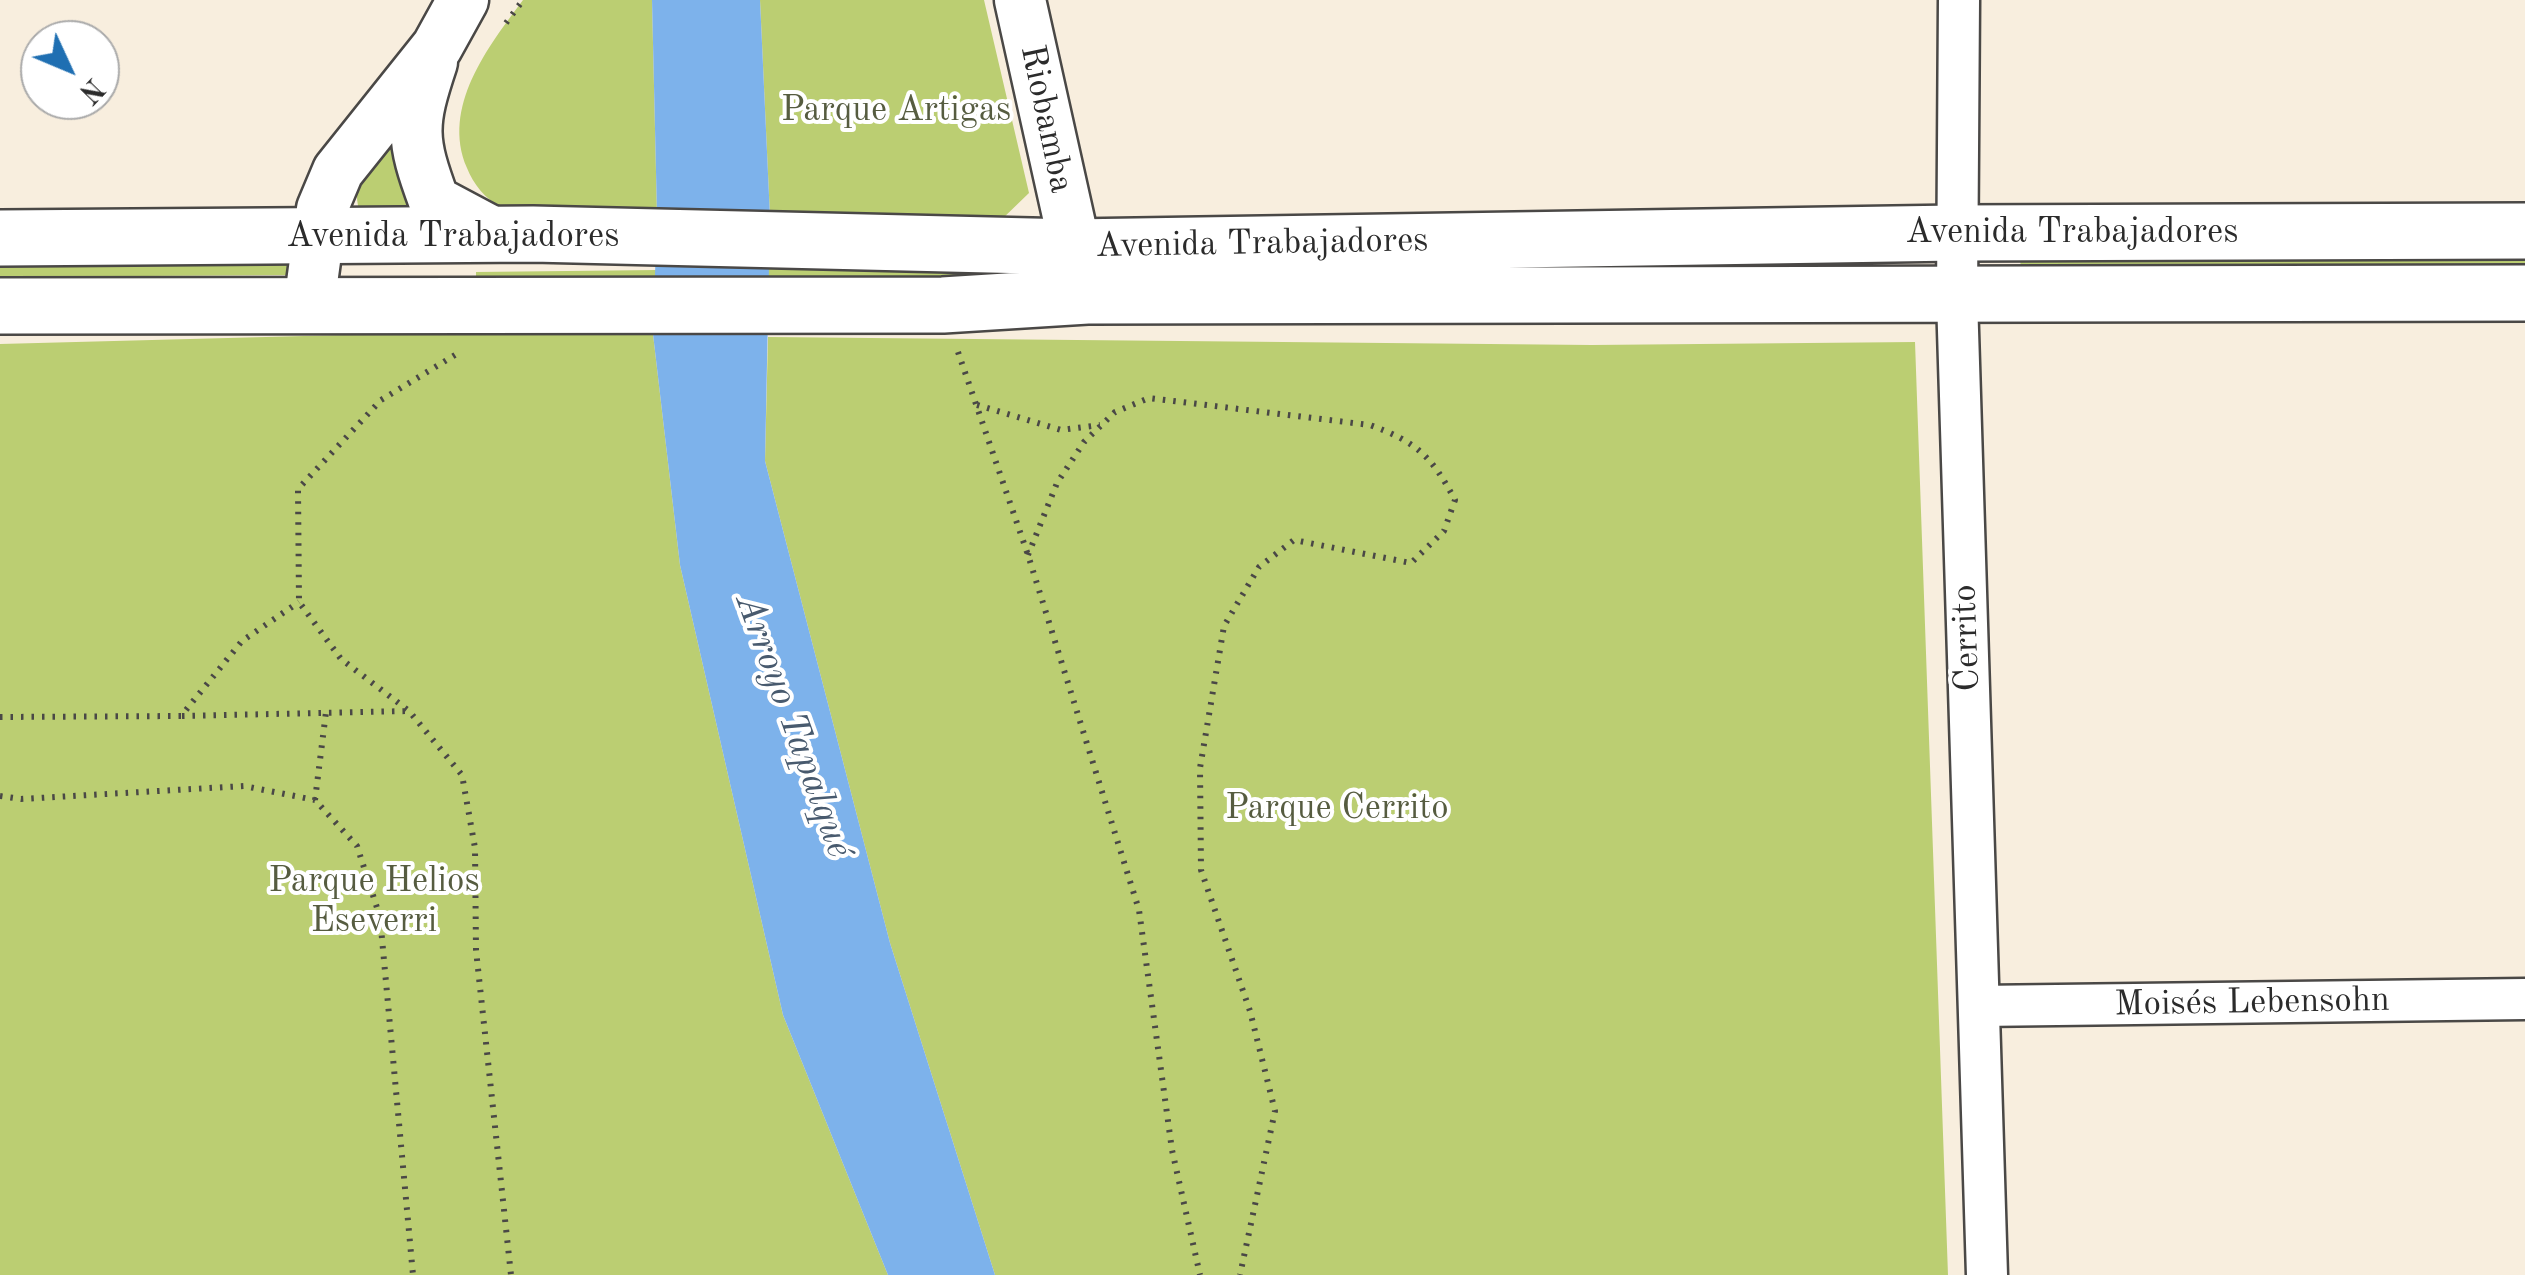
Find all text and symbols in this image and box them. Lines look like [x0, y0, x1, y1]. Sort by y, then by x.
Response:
north arrow [20, 20, 120, 120]
street label: Riobamba [1010, 41, 1082, 197]
text: N [73, 72, 108, 107]
park label: Parque Artigas [781, 90, 1011, 132]
street label: Avenida Trabajadores [1906, 212, 2238, 254]
street label: Avenida Trabajadores [287, 216, 619, 258]
street label: Avenida Trabajadores [1095, 220, 1429, 268]
street label: Cerrito [1944, 584, 1990, 692]
water label: Arroyo Tapalqué [724, 588, 862, 864]
park label: Parque Cerrito [1225, 788, 1449, 830]
park label: Parque Helios Eseverri [268, 861, 480, 943]
street label: Moisés Lebensohn [2114, 980, 2390, 1026]

